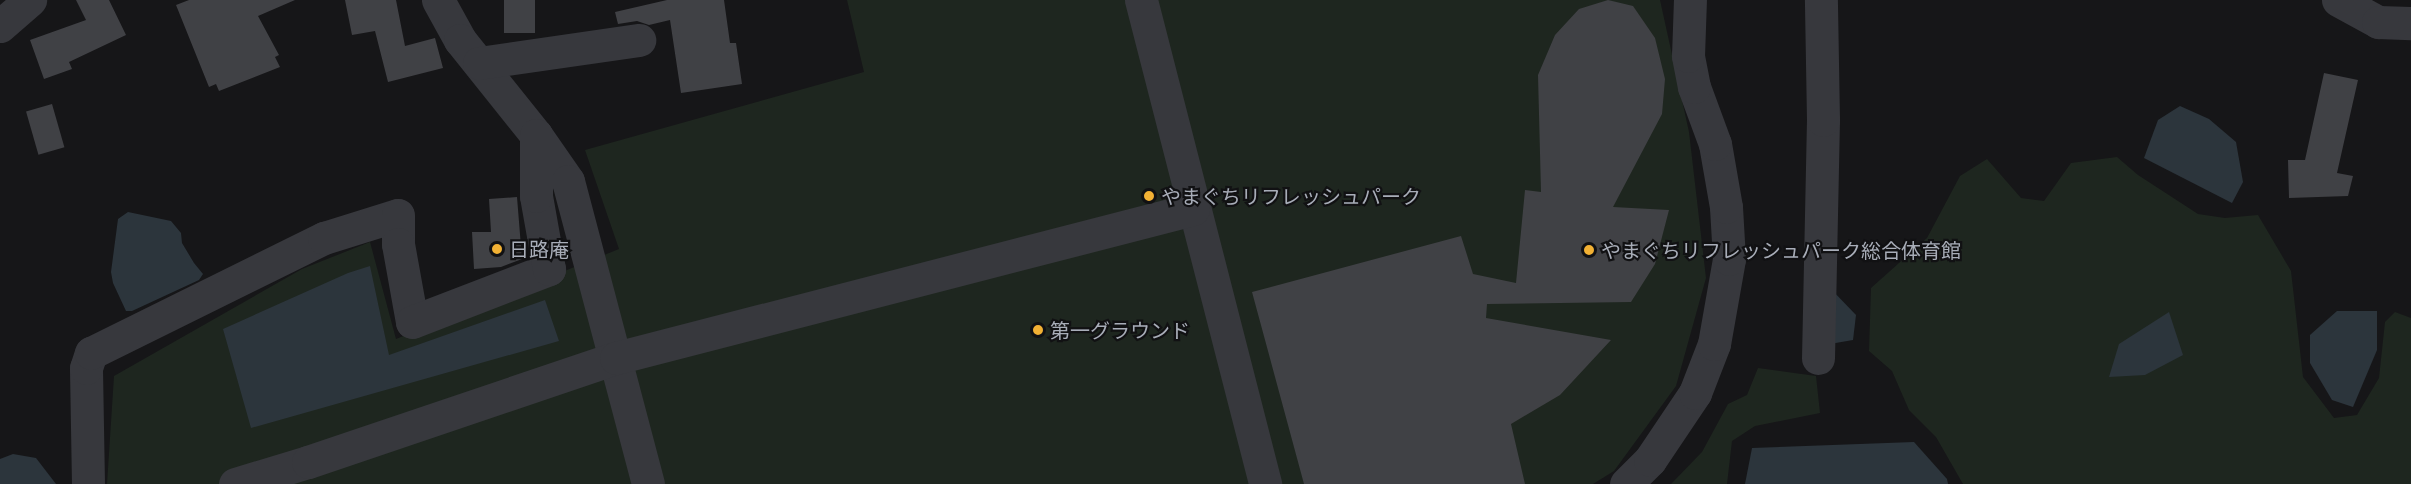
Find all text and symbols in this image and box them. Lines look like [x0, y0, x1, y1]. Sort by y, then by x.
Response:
place label: やまぐちリフレッシュパーク [1161, 184, 1421, 208]
marker: やまぐちリフレッシュパーク [1142, 189, 1156, 203]
place label: 日路庵 [509, 237, 569, 261]
place label: やまぐちリフレッシュパーク総合体育館 [1601, 238, 1961, 262]
marker: 日路庵 [490, 242, 504, 256]
marker: やまぐちリフレッシュパーク総合体育館 [1582, 243, 1596, 257]
place label: 第一グラウンド [1050, 318, 1190, 342]
marker: 第一グラウンド [1031, 323, 1045, 337]

